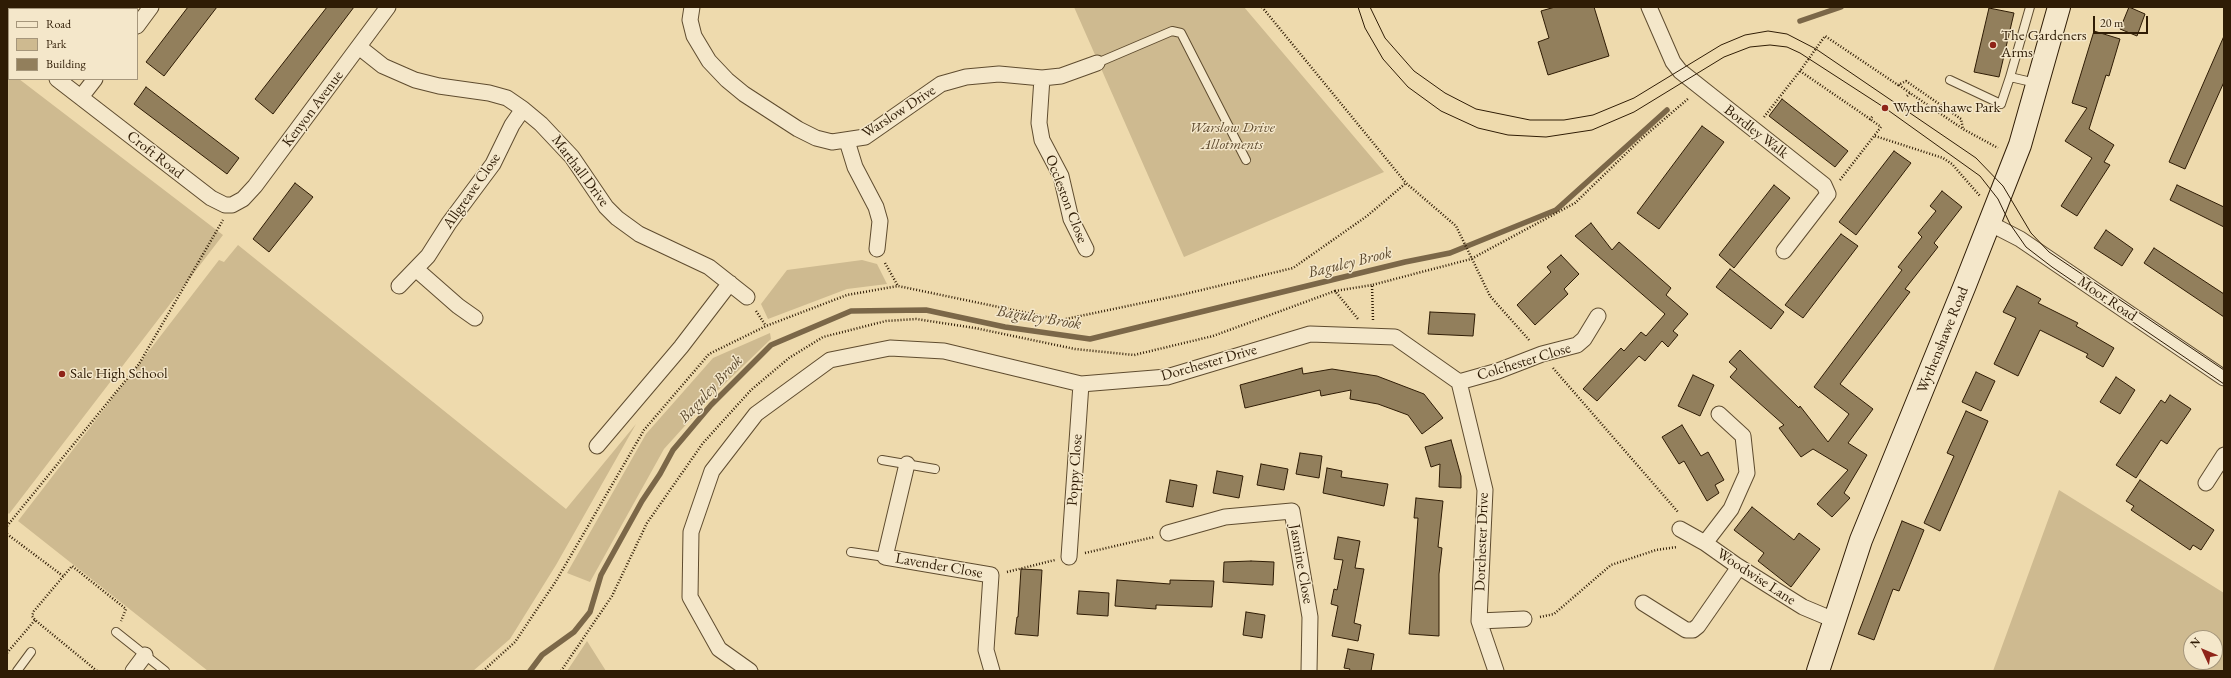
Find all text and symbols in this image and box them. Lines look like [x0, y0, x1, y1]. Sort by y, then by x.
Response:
legend [8, 8, 138, 80]
scale bar [2095, 8, 2150, 34]
text: 20 m [2100, 15, 2123, 31]
text: Road [46, 16, 71, 32]
place label: The Gardeners Arms [2001, 27, 2087, 62]
text: Park [46, 36, 66, 52]
marker: The Gardeners Arms [1988, 40, 1998, 50]
text: Building [46, 56, 86, 72]
street label: Kenyon Avenue [278, 67, 348, 151]
street label: Warslow Drive [859, 82, 939, 142]
place label: Wythenshawe Park [1893, 99, 2001, 117]
street label: Bordley Walk [1720, 101, 1792, 163]
marker: Wythenshawe Park [1880, 103, 1890, 113]
park label: Warslow Drive Allotments [1189, 119, 1275, 154]
street label: Croft Road [123, 127, 187, 183]
street label: Marthall Drive [547, 132, 613, 210]
street label: Allgreave Close [439, 150, 505, 232]
street label: Occleston Close [1041, 152, 1091, 246]
water label: Baguley Brook [1306, 243, 1394, 283]
street label: Moor Road [2074, 273, 2140, 325]
street label: Wythenshawe Road [1913, 284, 1973, 396]
water label: Baguley Brook [995, 302, 1083, 334]
street label: Colchester Close [1475, 339, 1573, 385]
street label: Dorchester Drive [1159, 341, 1259, 385]
water label: Baguley Brook [675, 351, 747, 427]
place label: Sale High School [70, 365, 168, 383]
marker: Sale High School [57, 369, 67, 379]
street label: Poppy Close [1064, 433, 1086, 507]
street label: Dorchester Drive [1471, 492, 1493, 592]
street label: Jasmine Close [1285, 523, 1317, 605]
street label: Woodwise Lane [1713, 545, 1799, 609]
street label: Lavender Close [894, 549, 984, 583]
north arrow [2183, 630, 2223, 670]
text: N [2187, 634, 2203, 650]

